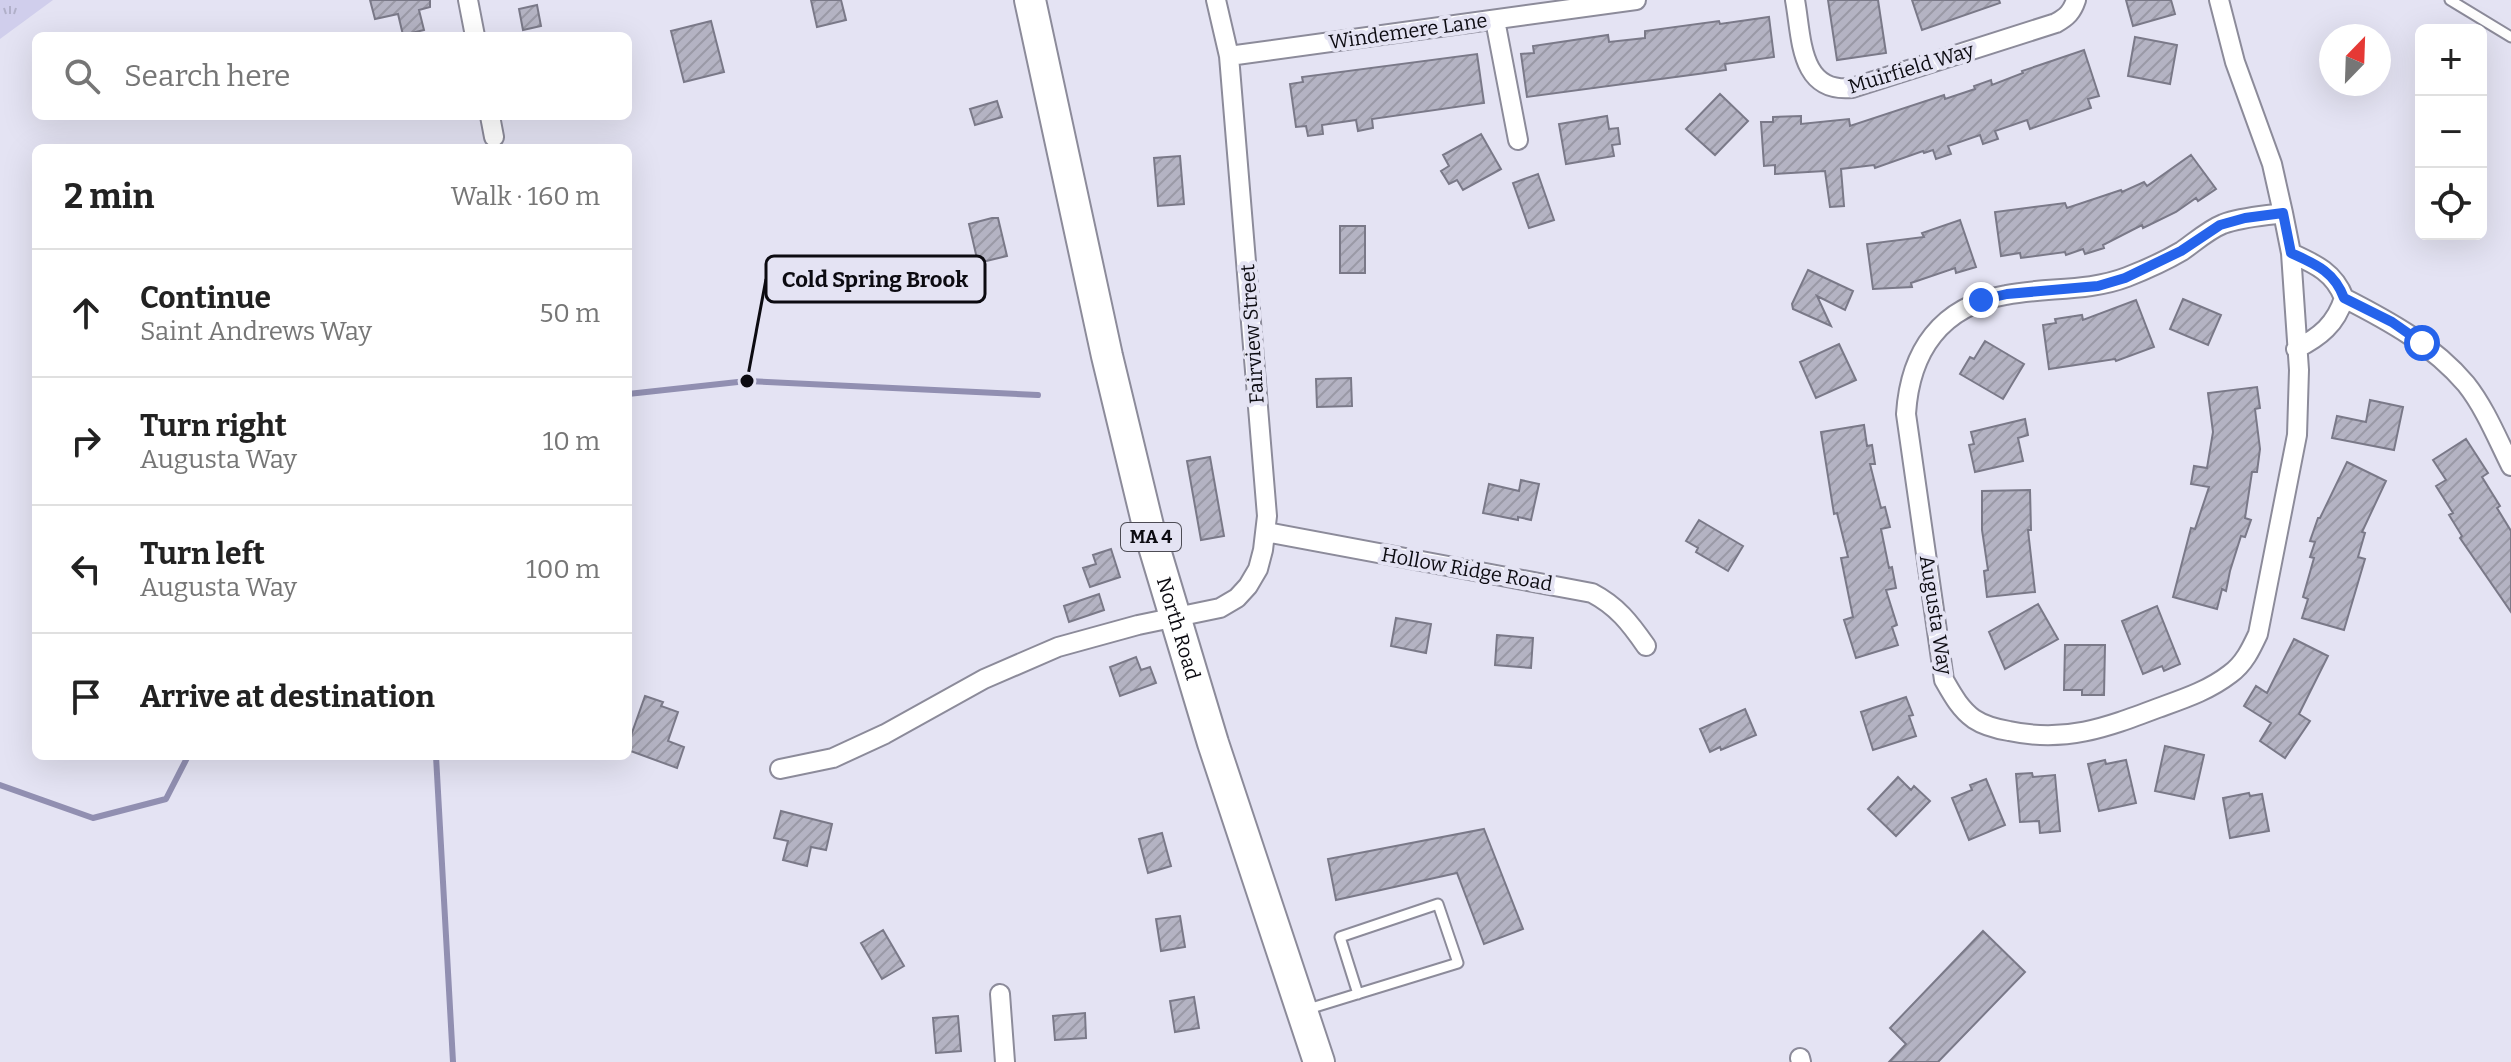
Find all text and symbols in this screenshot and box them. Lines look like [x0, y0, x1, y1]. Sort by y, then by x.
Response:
street label: Windemere Lane [1327, 8, 1489, 54]
north arrow [2319, 24, 2391, 96]
map controls [2415, 24, 2487, 240]
button: + [2415, 24, 2487, 96]
search box [32, 32, 632, 120]
street label: Muirfield Way [1845, 37, 1977, 99]
icon: search [60, 54, 104, 98]
text: Search here [124, 58, 291, 94]
button: − [2415, 96, 2487, 168]
button: locate [2415, 168, 2487, 240]
text: 2 min [64, 176, 154, 217]
text: Walk · 160 m [451, 181, 600, 212]
callout: Cold Spring Brook [766, 256, 985, 302]
street label: Fairview Street [1235, 263, 1269, 405]
text: Cold Spring Brook [782, 266, 968, 293]
text: Continue [140, 280, 271, 316]
route end [1963, 282, 1999, 318]
icon: ahead [64, 291, 108, 335]
text: 50 m [539, 298, 600, 329]
text: Saint Andrews Way [140, 316, 372, 347]
route start [2404, 325, 2440, 361]
text: Turn right [140, 408, 287, 444]
icon: right [64, 419, 108, 463]
text: 10 m [543, 426, 600, 457]
text: Augusta Way [140, 444, 297, 475]
road number: MA 4 [1121, 523, 1181, 551]
text: Turn left [140, 536, 265, 572]
street label: Hollow Ridge Road [1380, 542, 1555, 596]
icon: left [64, 547, 108, 591]
street label: Augusta Way [1915, 553, 1957, 677]
text: 100 m [526, 554, 600, 585]
text: Augusta Way [140, 572, 297, 603]
street label: North Road [1152, 574, 1205, 683]
icon: arrive [64, 675, 108, 719]
text: Arrive at destination [140, 679, 435, 715]

